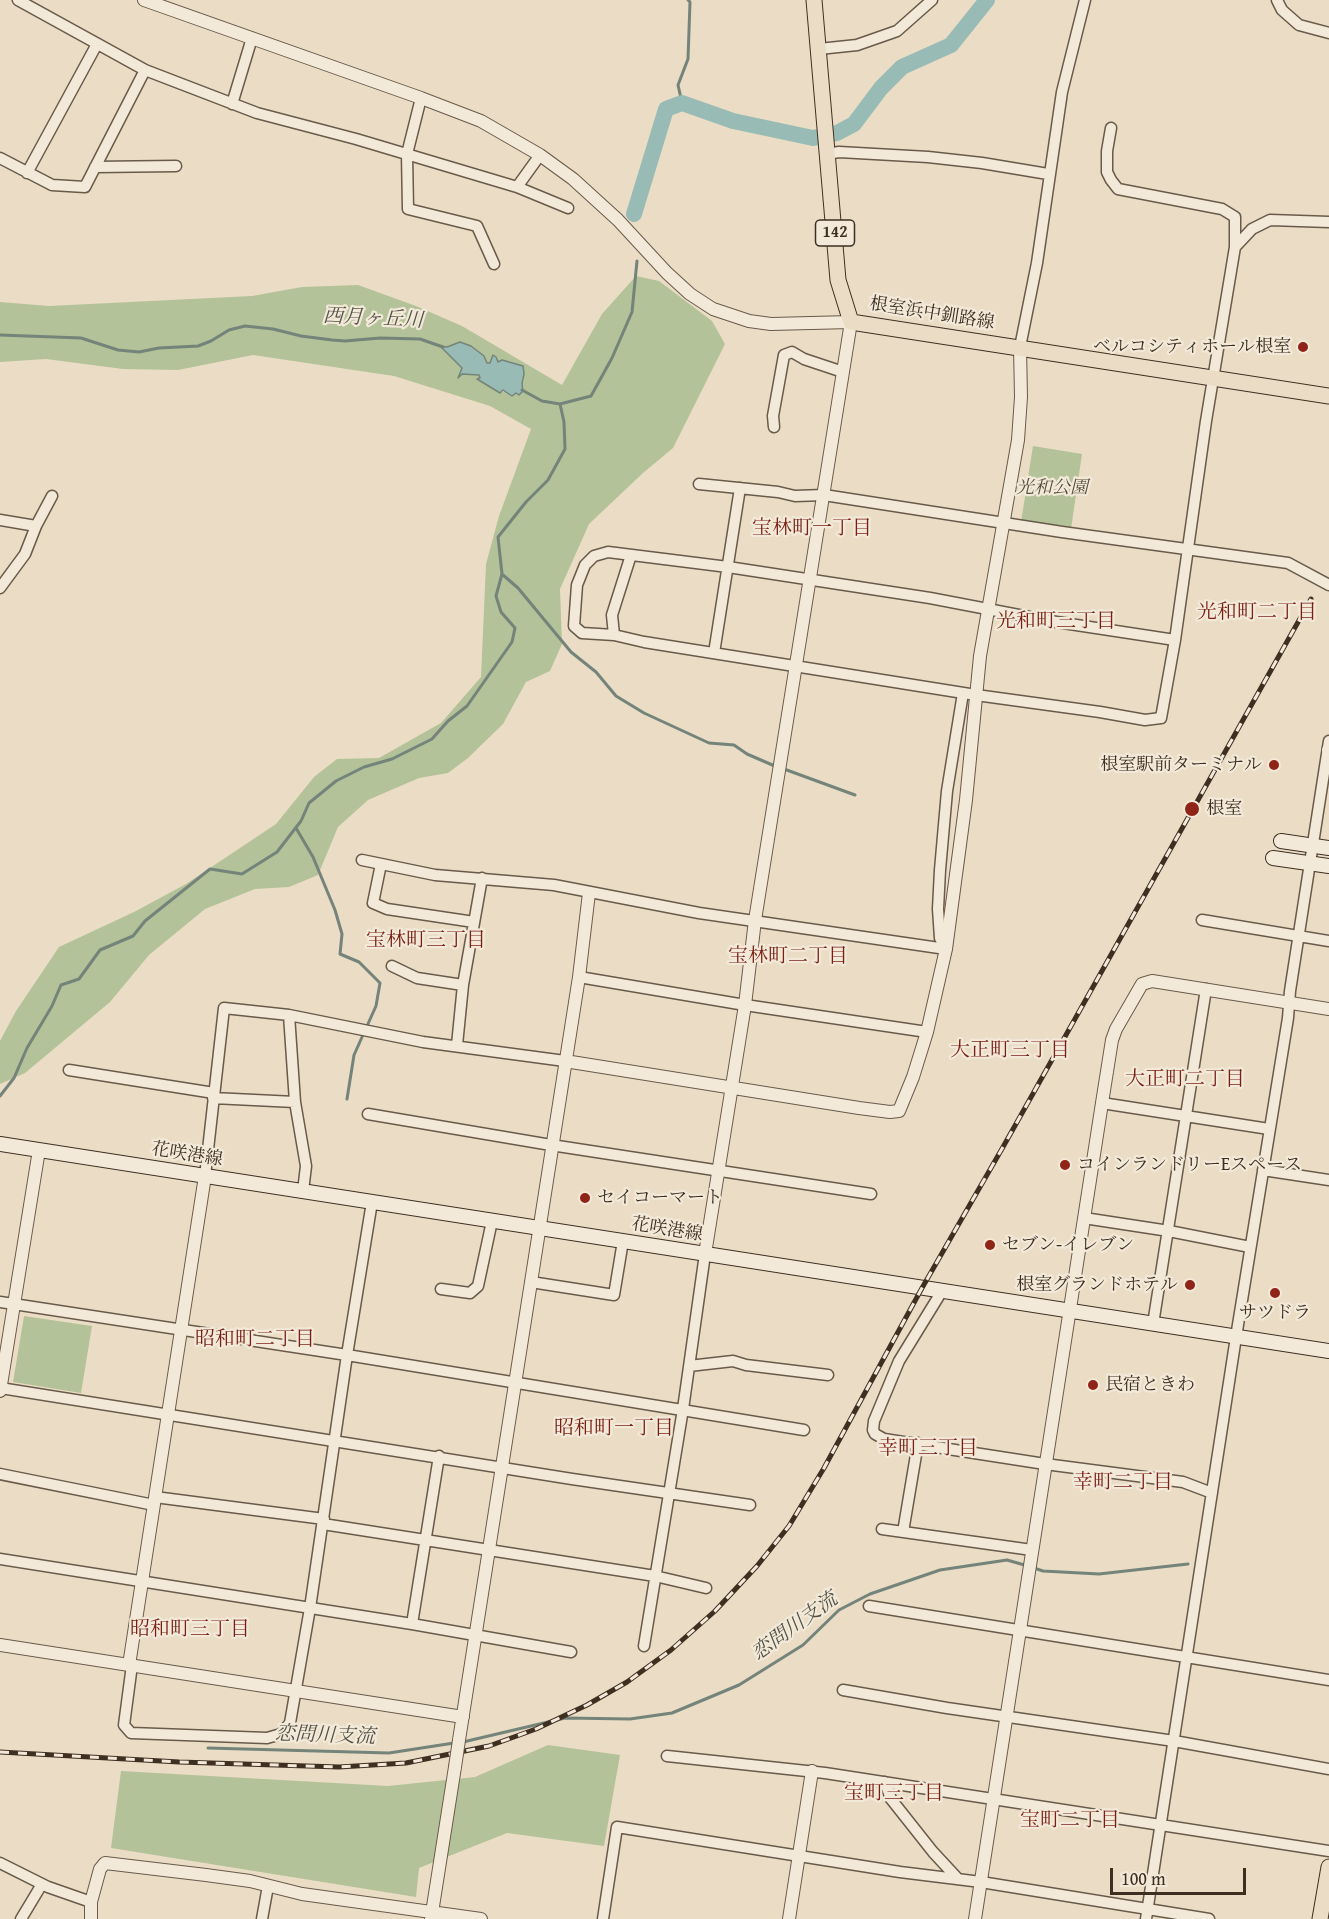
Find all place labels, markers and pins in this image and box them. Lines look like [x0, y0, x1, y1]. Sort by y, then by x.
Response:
place label: ベルコシティホール根室 [1093, 336, 1291, 358]
marker: ベルコシティホール根室 [1296, 340, 1310, 354]
place label: 根室駅前ターミナル [1100, 754, 1262, 776]
marker: 根室駅前ターミナル [1267, 758, 1281, 772]
place label: 根室 [1206, 798, 1242, 820]
marker: 根室 [1183, 800, 1201, 818]
place label: コインランドリーEスペース [1077, 1154, 1302, 1176]
marker: コインランドリーEスペース [1058, 1158, 1072, 1172]
place label: セイコーマート [597, 1187, 723, 1209]
marker: セイコーマート [578, 1191, 592, 1205]
place label: セブン-イレブン [1002, 1234, 1134, 1256]
marker: セブン-イレブン [983, 1238, 997, 1252]
place label: 根室グランドホテル [1016, 1274, 1178, 1296]
marker: 根室グランドホテル [1183, 1278, 1197, 1292]
marker: サツドラ [1268, 1286, 1282, 1300]
place label: サツドラ [1239, 1302, 1311, 1324]
place label: 民宿ときわ [1105, 1374, 1195, 1396]
marker: 民宿ときわ [1086, 1378, 1100, 1392]

